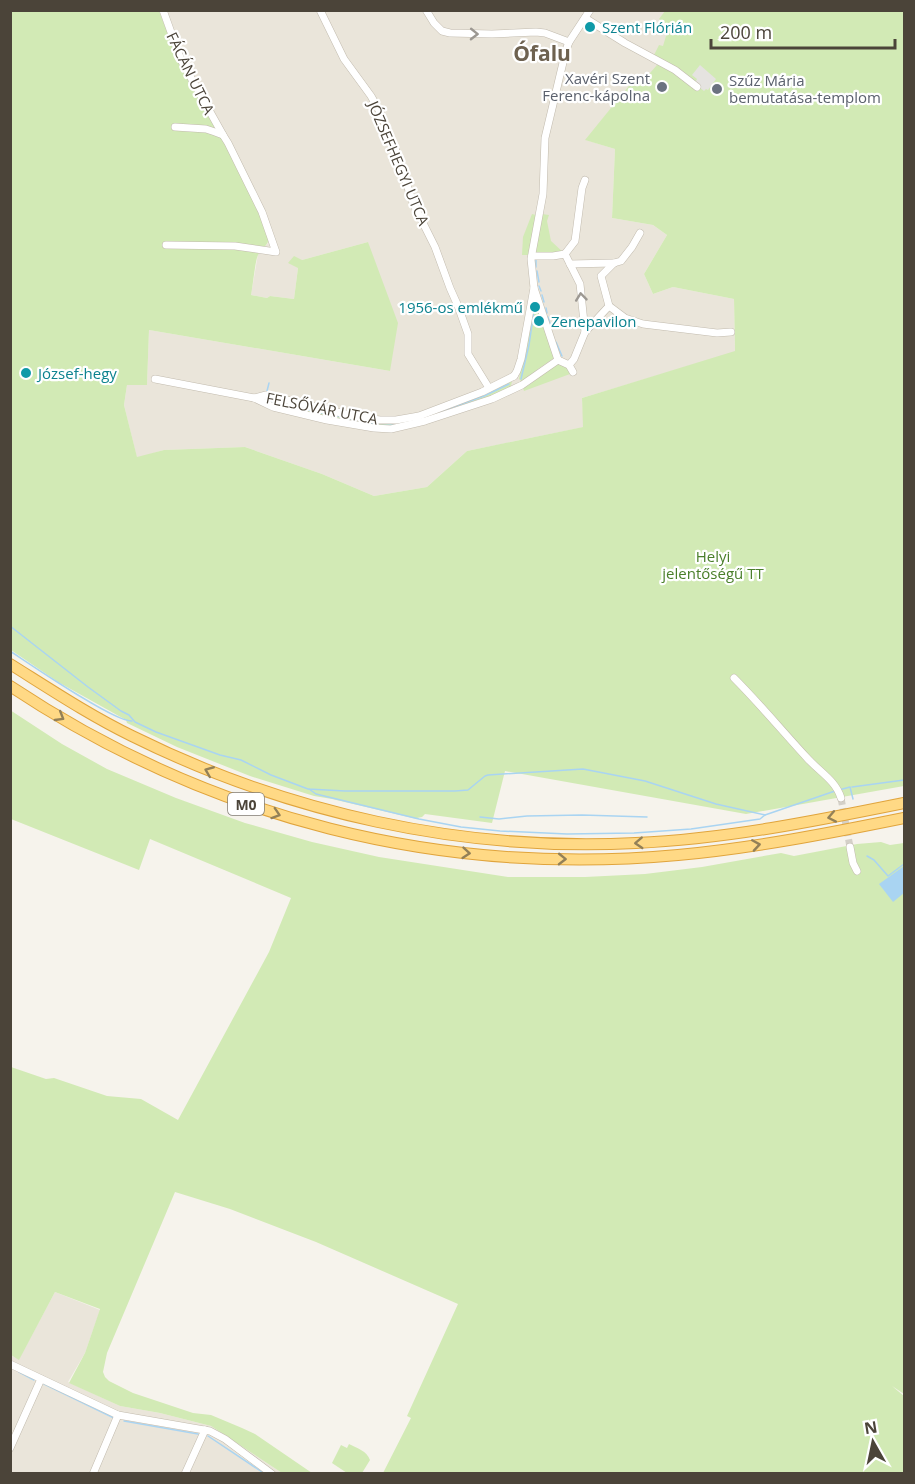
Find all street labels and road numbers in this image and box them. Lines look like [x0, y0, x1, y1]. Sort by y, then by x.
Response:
street label: FÁCÁN UTCA [162, 28, 220, 118]
street label: JÓZSEFHEGYI UTCA [363, 96, 434, 229]
street label: FELSŐVÁR UTCA [264, 387, 380, 429]
road number: M0 [228, 793, 264, 815]

